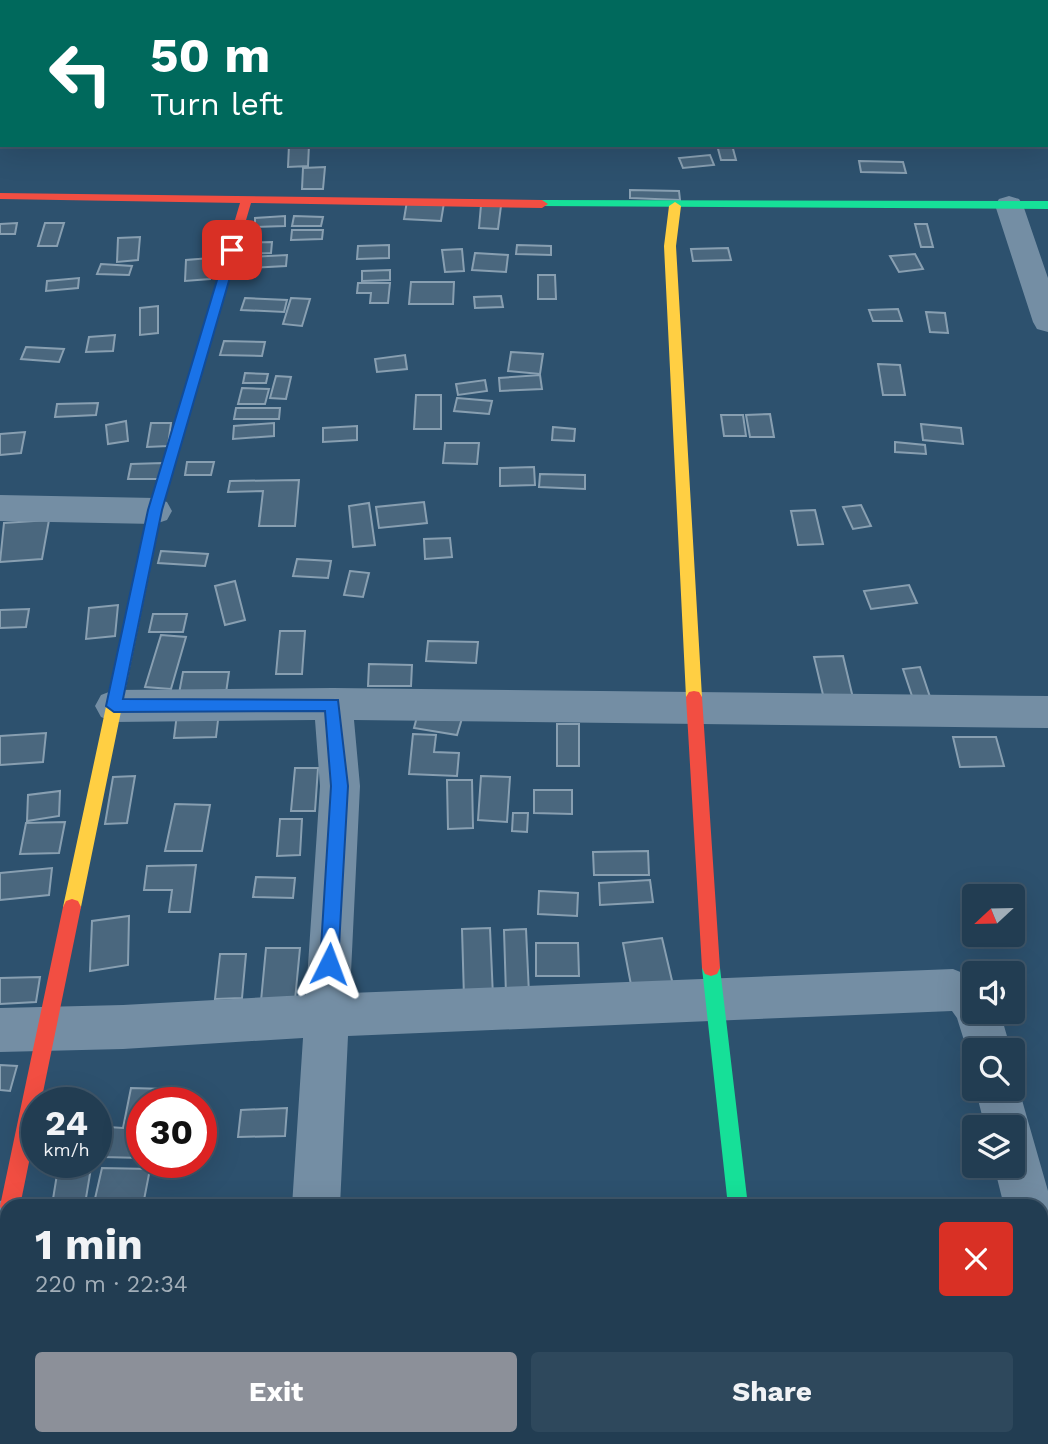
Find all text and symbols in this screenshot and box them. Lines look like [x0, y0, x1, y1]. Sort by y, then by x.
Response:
text: 50 m [150, 26, 270, 84]
icon: left [35, 28, 126, 119]
text: Turn left [150, 85, 283, 123]
pin [202, 220, 262, 280]
icon: arrive [213, 231, 251, 269]
north arrow [962, 884, 1026, 947]
map controls [962, 884, 1025, 1178]
position arrow [292, 927, 366, 1001]
button: sound [962, 961, 1025, 1024]
button: search [962, 1038, 1025, 1101]
speed limit sign: 30 [126, 1087, 217, 1178]
text: 24 [45, 1102, 88, 1144]
button: layers [962, 1115, 1025, 1178]
text: km/h [43, 1139, 90, 1160]
text: 1 min [35, 1220, 143, 1269]
button: close [939, 1222, 1013, 1296]
text: 220 m · 22:34 [35, 1271, 188, 1298]
button: Exit [35, 1352, 517, 1432]
button: Share [531, 1352, 1013, 1432]

